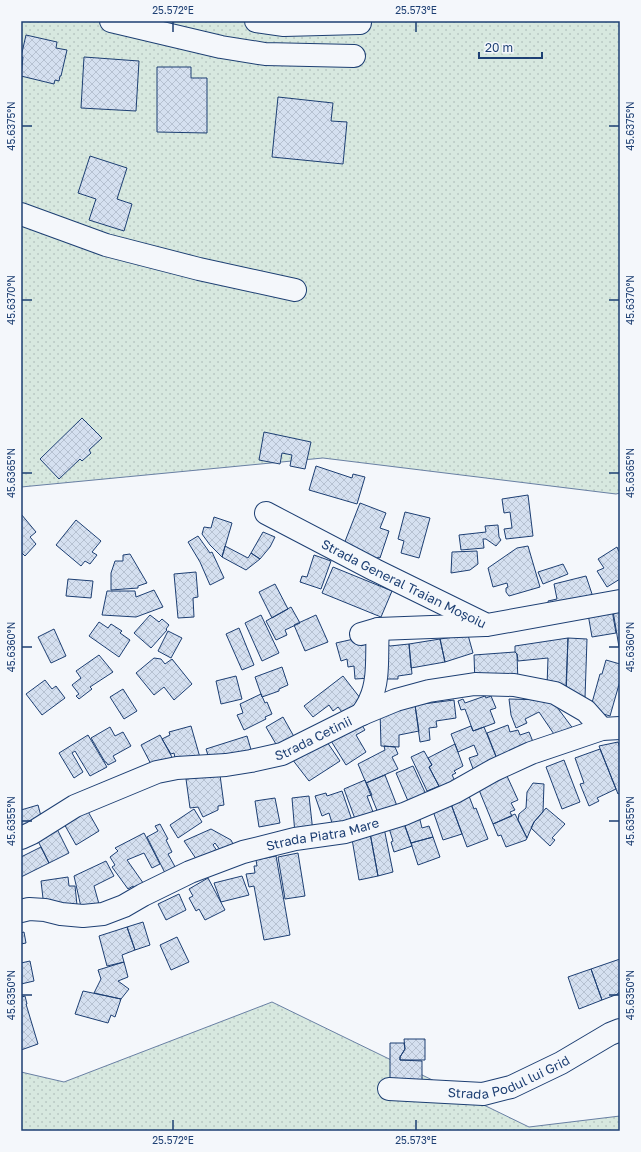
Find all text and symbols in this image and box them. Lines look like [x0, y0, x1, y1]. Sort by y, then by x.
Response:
text: 25.572°E [152, 4, 194, 16]
text: 25.573°E [395, 4, 437, 16]
scale bar [479, 34, 542, 60]
text: 20 m [485, 40, 513, 55]
text: 45.6375°N [5, 101, 17, 151]
text: 45.6375°N [624, 101, 636, 151]
text: 45.6370°N [5, 275, 17, 325]
text: 45.6370°N [624, 275, 636, 325]
text: 45.6365°N [5, 448, 17, 498]
text: 45.6365°N [624, 448, 636, 498]
street label: Strada General Traian Moșoiu [319, 535, 489, 632]
text: 45.6360°N [5, 622, 17, 672]
text: 45.6360°N [624, 622, 636, 672]
street label: Strada Cetinii [273, 712, 354, 763]
text: 45.6355°N [5, 796, 17, 846]
text: 45.6355°N [624, 796, 636, 846]
street label: Strada Piatra Mare [264, 814, 381, 854]
text: 45.6350°N [5, 970, 17, 1020]
text: 45.6350°N [624, 970, 636, 1020]
street label: Strada Podul lui Grid [447, 1052, 573, 1102]
text: 25.572°E [152, 1134, 194, 1146]
text: 25.573°E [395, 1134, 437, 1146]

